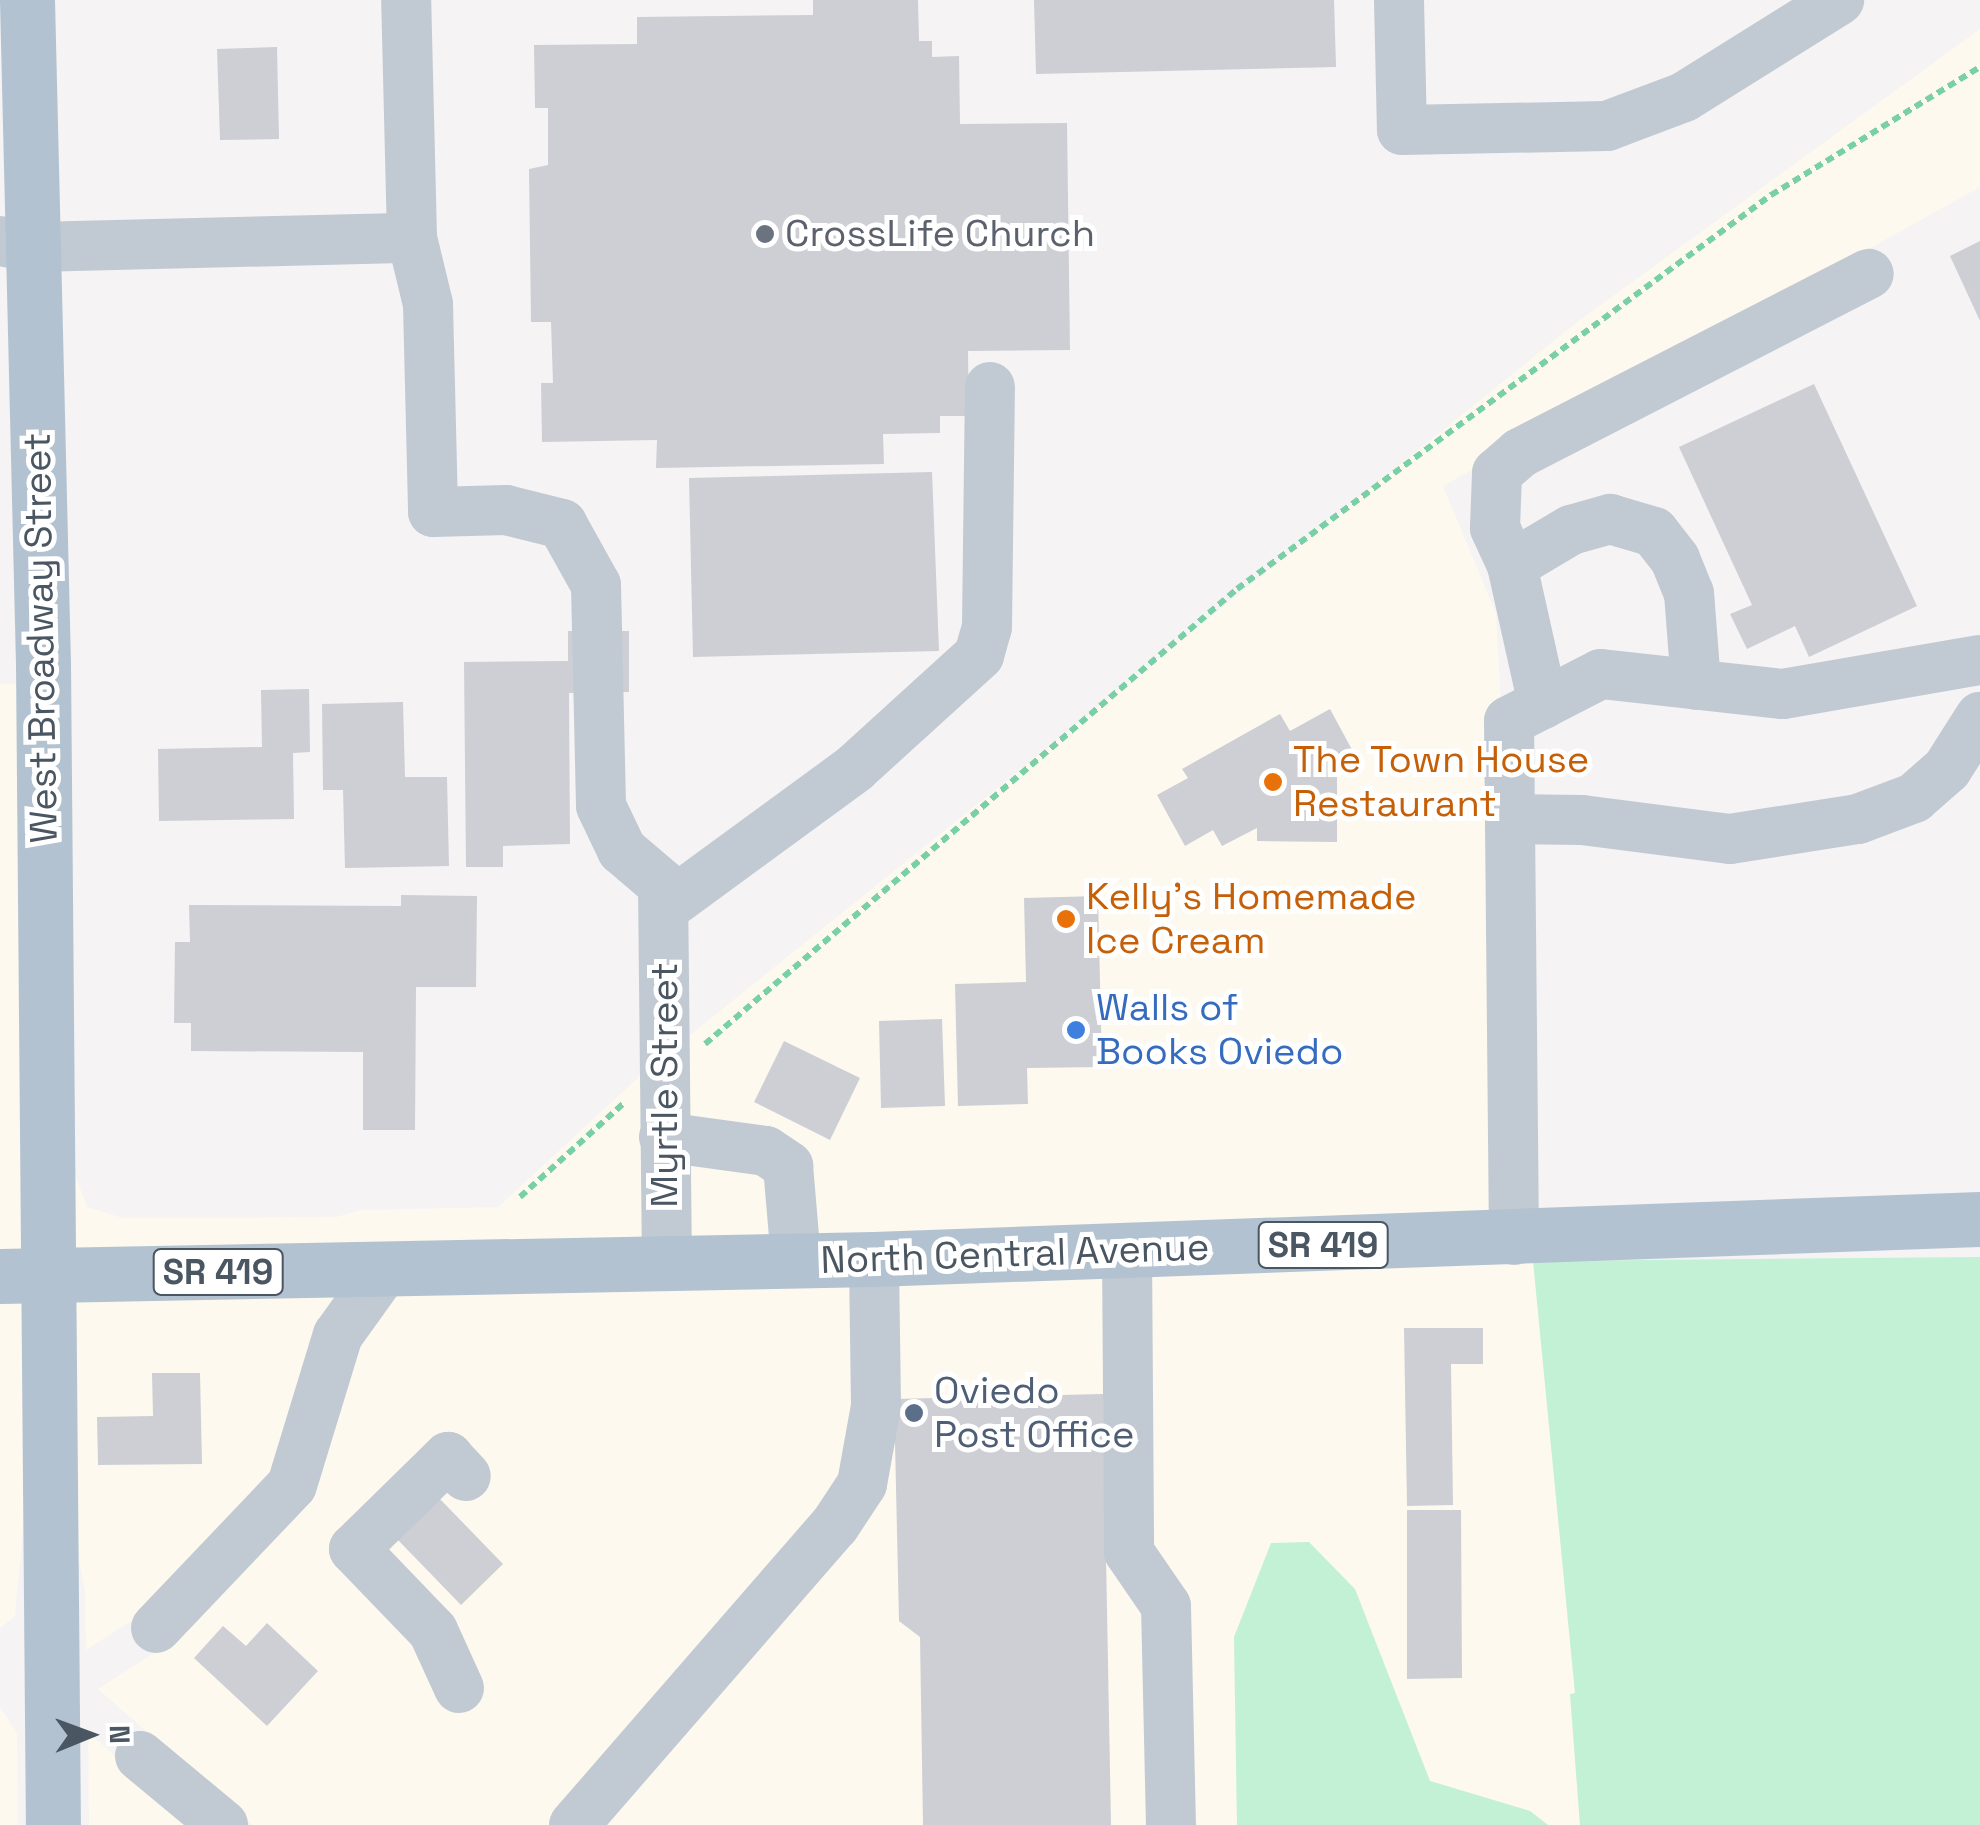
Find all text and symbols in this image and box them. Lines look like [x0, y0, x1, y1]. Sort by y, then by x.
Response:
place label: CrossLife Church [785, 211, 1095, 257]
marker: CrossLife Church [754, 223, 776, 245]
street label: West Broadway Street [15, 432, 67, 844]
place label: The Town House Restaurant [1293, 737, 1590, 826]
marker: The Town House Restaurant [1262, 771, 1284, 793]
place label: Kelly's Homemade Ice Cream [1086, 874, 1417, 964]
marker: Kelly's Homemade Ice Cream [1055, 908, 1077, 930]
street label: Myrtle Street [642, 962, 688, 1208]
place label: Walls of Books Oviedo [1096, 985, 1344, 1074]
marker: Walls of Books Oviedo [1065, 1019, 1087, 1041]
road number: SR 419 [1256, 1215, 1390, 1275]
street label: North Central Avenue [820, 1224, 1210, 1284]
road number: SR 419 [150, 1242, 286, 1302]
place label: Oviedo Post Office [934, 1368, 1135, 1458]
marker: Oviedo Post Office [903, 1402, 925, 1424]
north arrow [40, 1685, 140, 1785]
text: N [102, 1725, 138, 1744]

